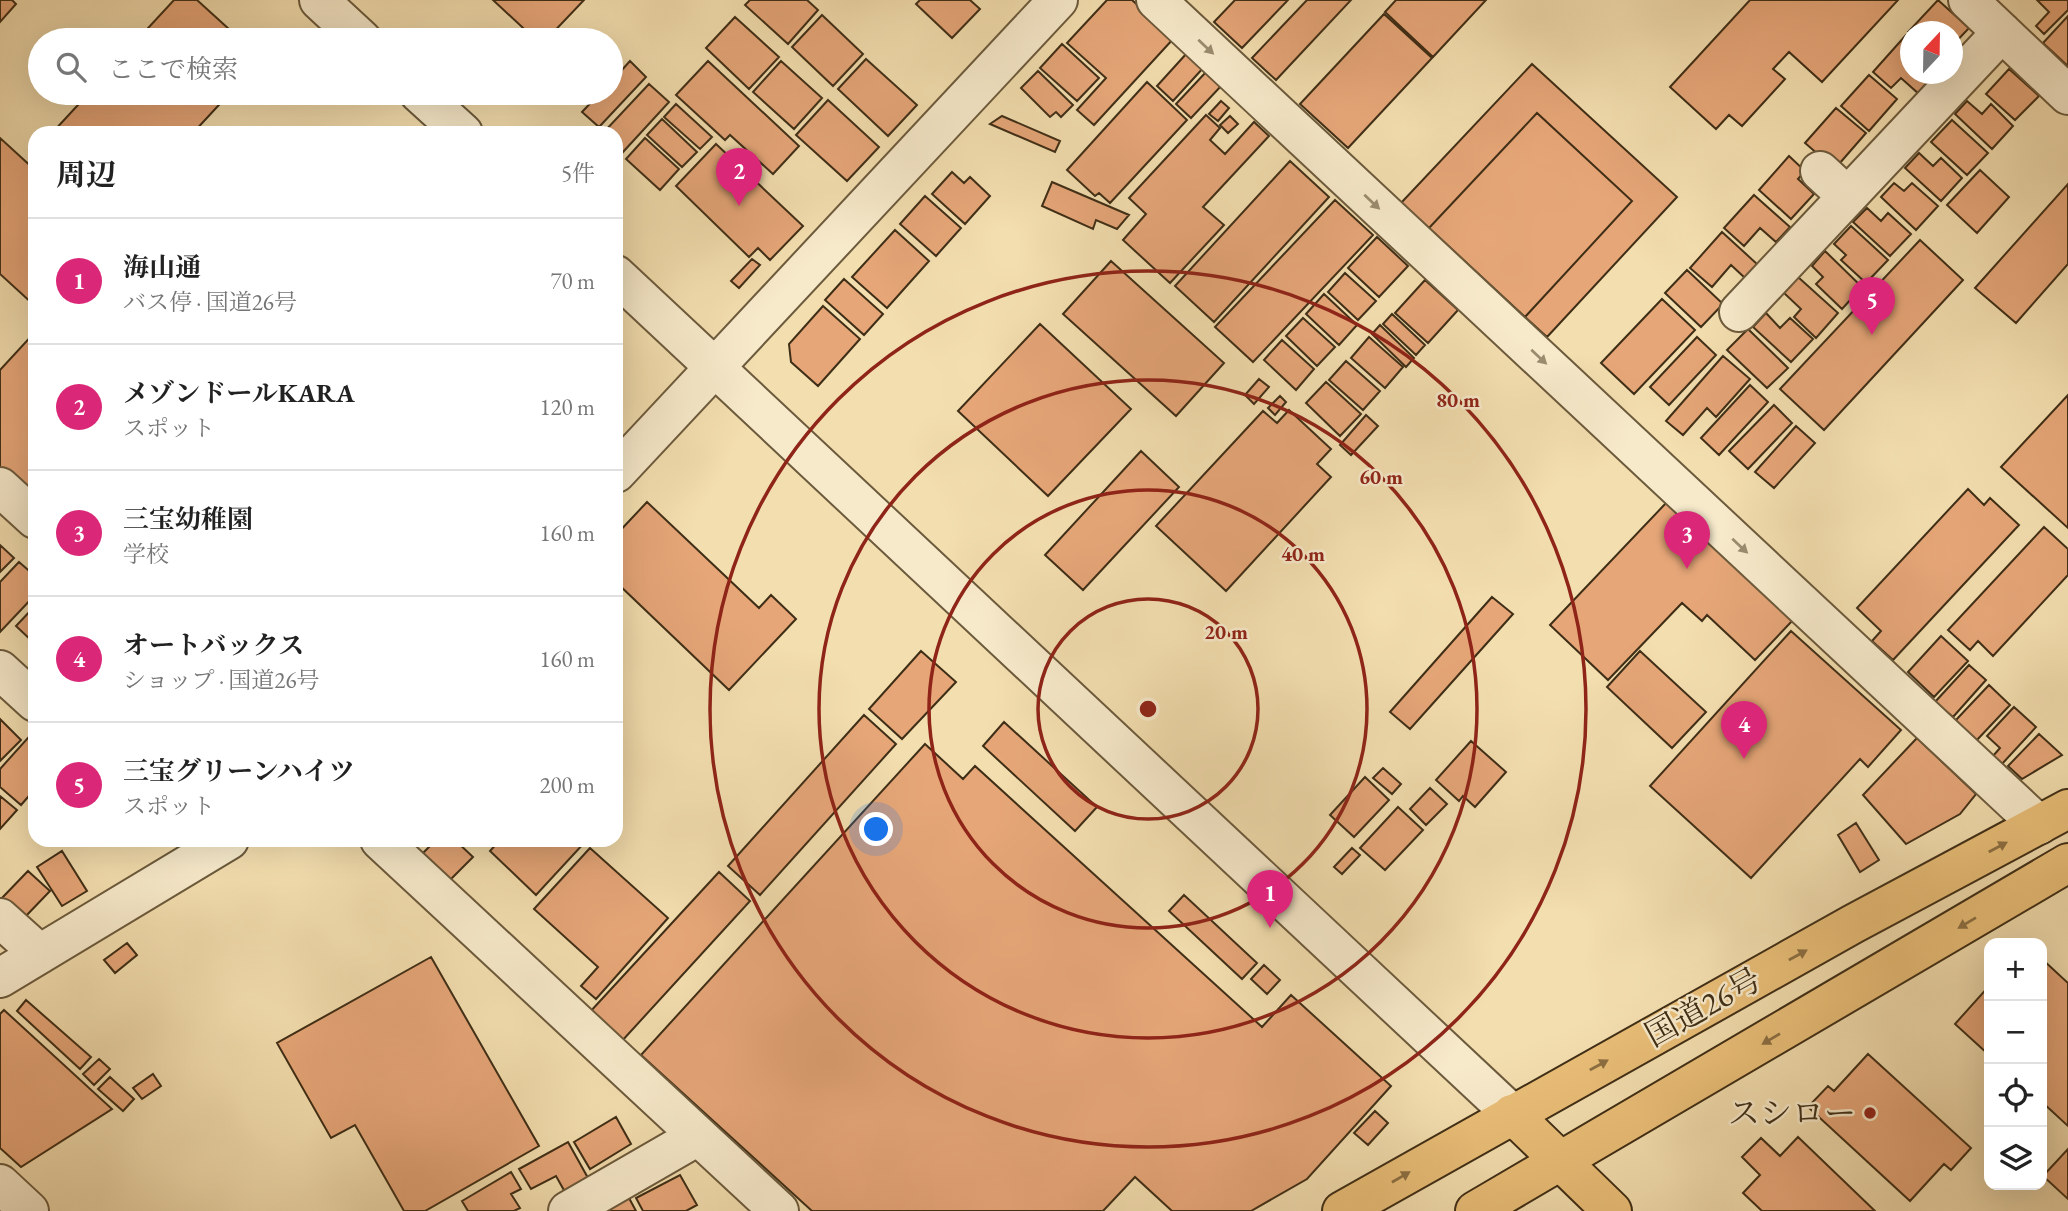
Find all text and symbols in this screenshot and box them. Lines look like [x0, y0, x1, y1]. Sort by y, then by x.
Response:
north arrow [1900, 21, 1963, 84]
search box [28, 28, 623, 105]
one-way arrow [1197, 38, 1214, 54]
icon: search [52, 48, 90, 86]
text: ここで検索 [108, 52, 238, 86]
pin: 2 [716, 148, 762, 206]
text: 周辺 [56, 155, 116, 194]
text: 5件 [561, 158, 595, 188]
one-way arrow [1363, 194, 1381, 210]
text: 海山通 [123, 250, 201, 284]
text: 1 [73, 266, 85, 296]
text: 70 m [550, 266, 595, 296]
pin: 5 [1849, 277, 1895, 335]
text: バス停 · 国道26号 [123, 287, 297, 317]
one-way arrow [1530, 349, 1547, 366]
text: メゾンドールKARA [123, 376, 355, 410]
text: 80 m [1436, 386, 1480, 413]
text: 2 [73, 392, 85, 422]
text: 120 m [539, 392, 595, 422]
text: スポット [123, 413, 215, 443]
text: 60 m [1359, 463, 1403, 490]
text: 三宝幼稚園 [123, 502, 253, 536]
pin: 3 [1664, 511, 1710, 569]
text: 3 [73, 518, 85, 548]
text: 160 m [539, 518, 595, 548]
one-way arrow [1731, 538, 1748, 554]
text: 学校 [123, 539, 169, 569]
text: 40 m [1281, 540, 1325, 567]
text: 20 m [1204, 618, 1248, 645]
text: オートバックス [123, 628, 304, 662]
text: 4 [73, 644, 85, 674]
text: 160 m [539, 644, 595, 674]
text: ショップ · 国道26号 [123, 665, 319, 695]
centre of rings [1136, 697, 1160, 721]
pin: 4 [1721, 701, 1767, 759]
text: 三宝グリーンハイツ [123, 754, 355, 788]
text: 5 [73, 770, 85, 800]
text: 200 m [539, 770, 595, 800]
text: スポット [123, 791, 215, 821]
your location [859, 812, 893, 846]
one-way arrow [1988, 841, 2008, 853]
pin: 1 [1247, 870, 1293, 928]
one-way arrow [1958, 916, 1977, 929]
map controls [1984, 938, 2047, 1190]
button: + [1984, 938, 2047, 1001]
one-way arrow [1788, 949, 1808, 961]
street label: 国道26号 [1637, 958, 1769, 1056]
button: − [1984, 1001, 2047, 1064]
one-way arrow [1762, 1032, 1781, 1045]
one-way arrow [1589, 1059, 1609, 1071]
button: locate [1984, 1064, 2047, 1127]
place label: スシロー [1728, 1092, 1856, 1134]
marker: スシロー [1862, 1105, 1878, 1121]
button: layers [1984, 1127, 2047, 1190]
one-way arrow [1391, 1171, 1411, 1183]

